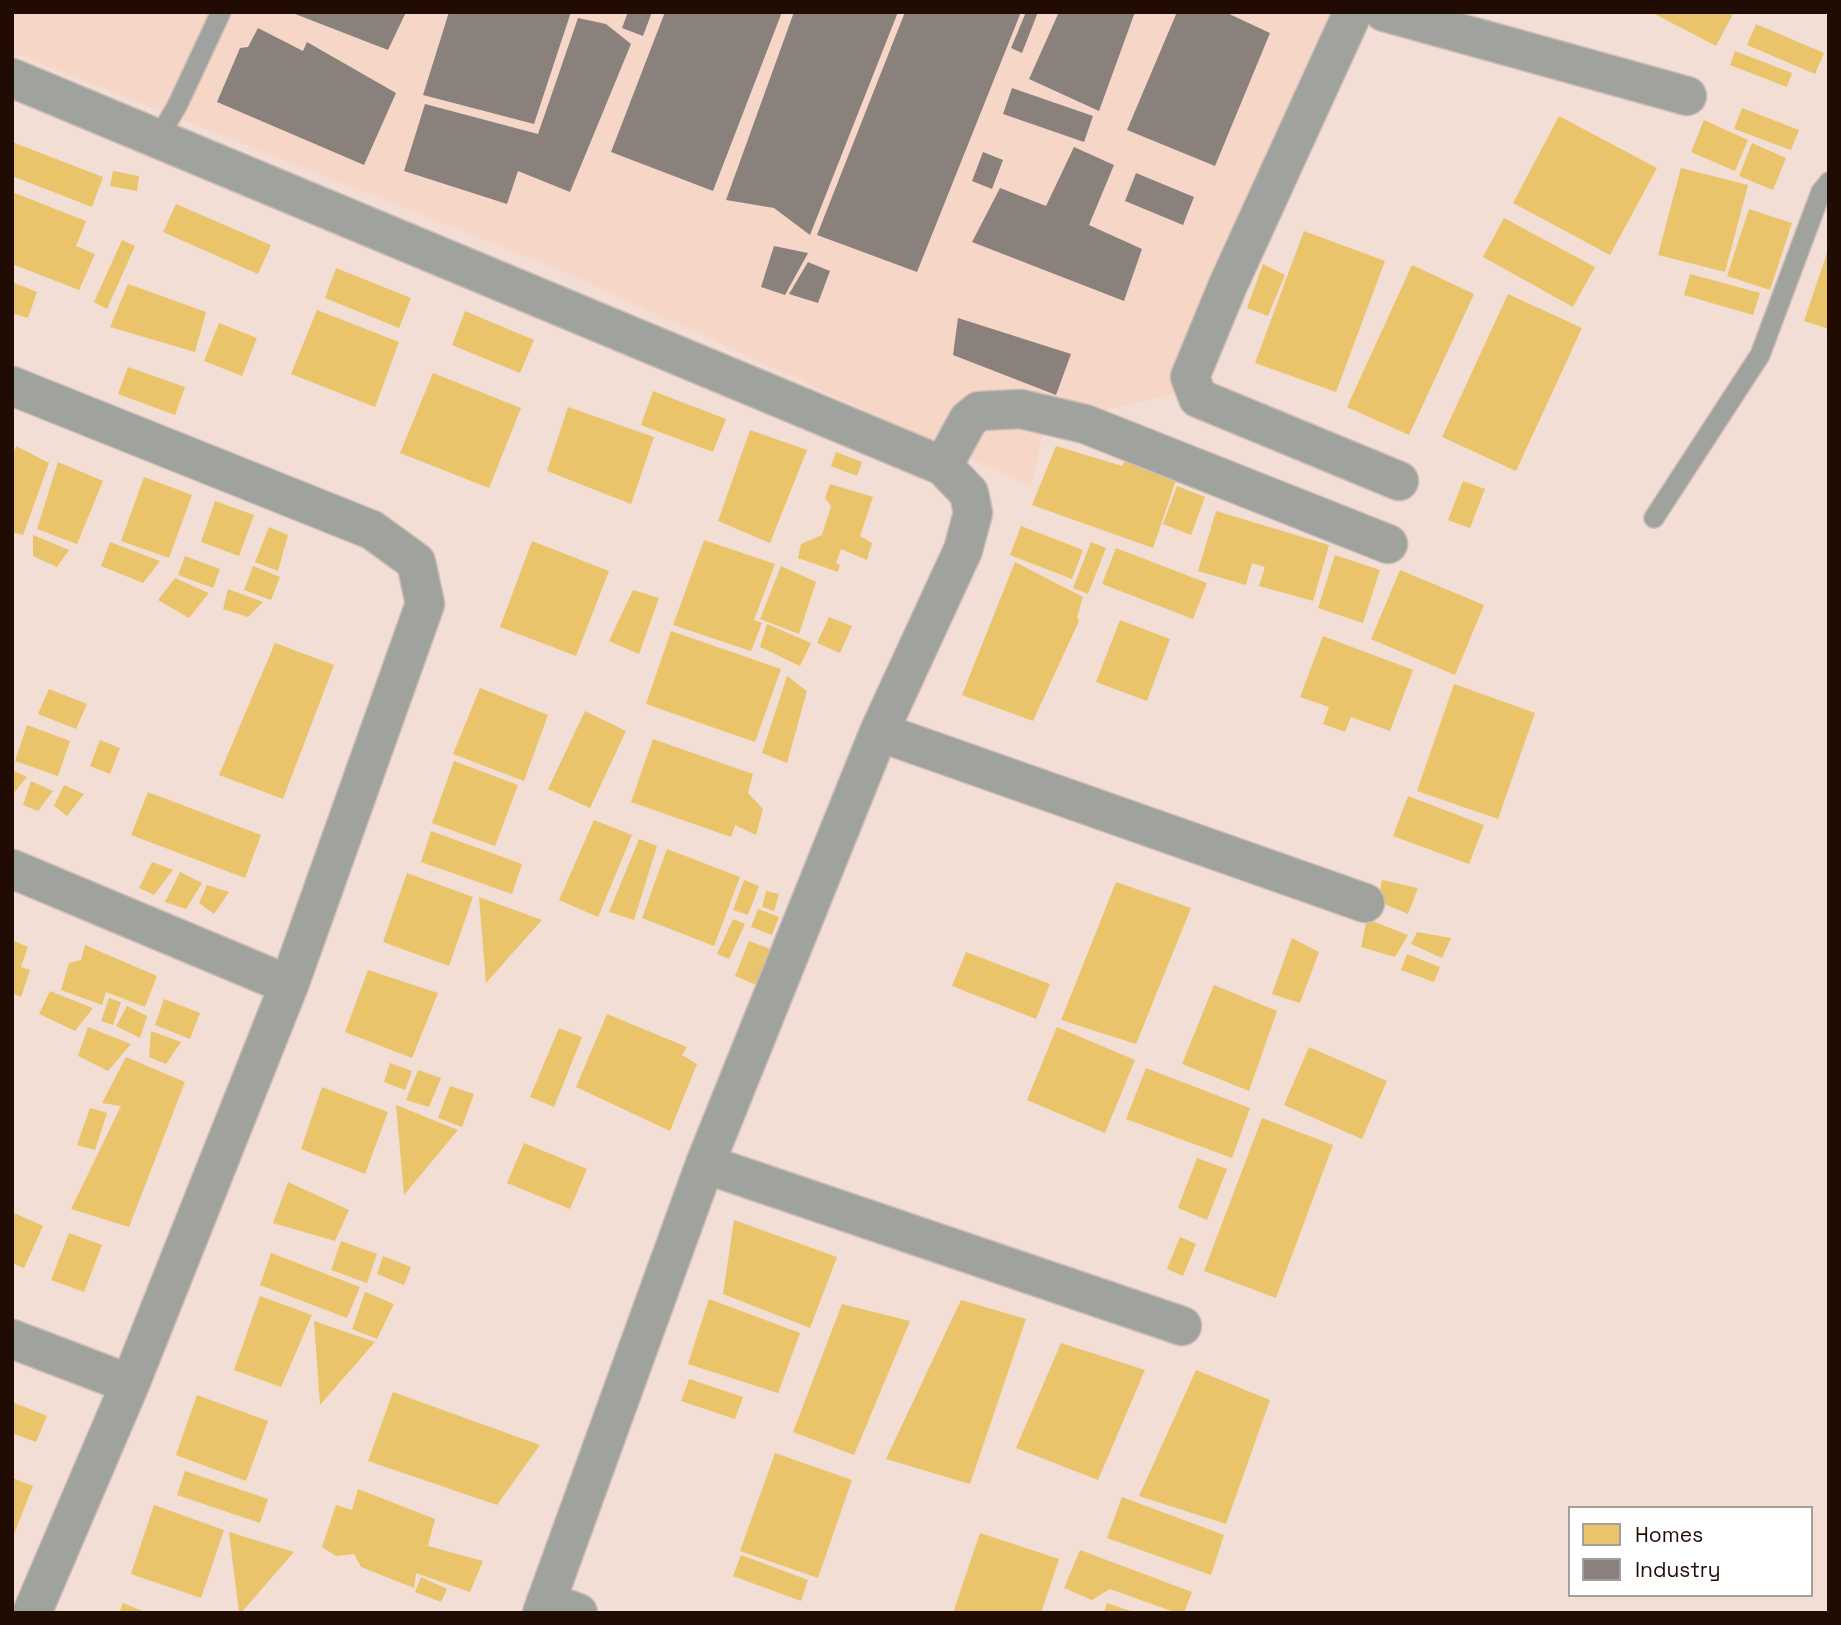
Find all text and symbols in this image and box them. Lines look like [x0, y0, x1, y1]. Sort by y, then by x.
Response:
legend [1568, 1506, 1813, 1597]
text: Homes [1635, 1521, 1703, 1548]
text: Industry [1635, 1556, 1721, 1583]

